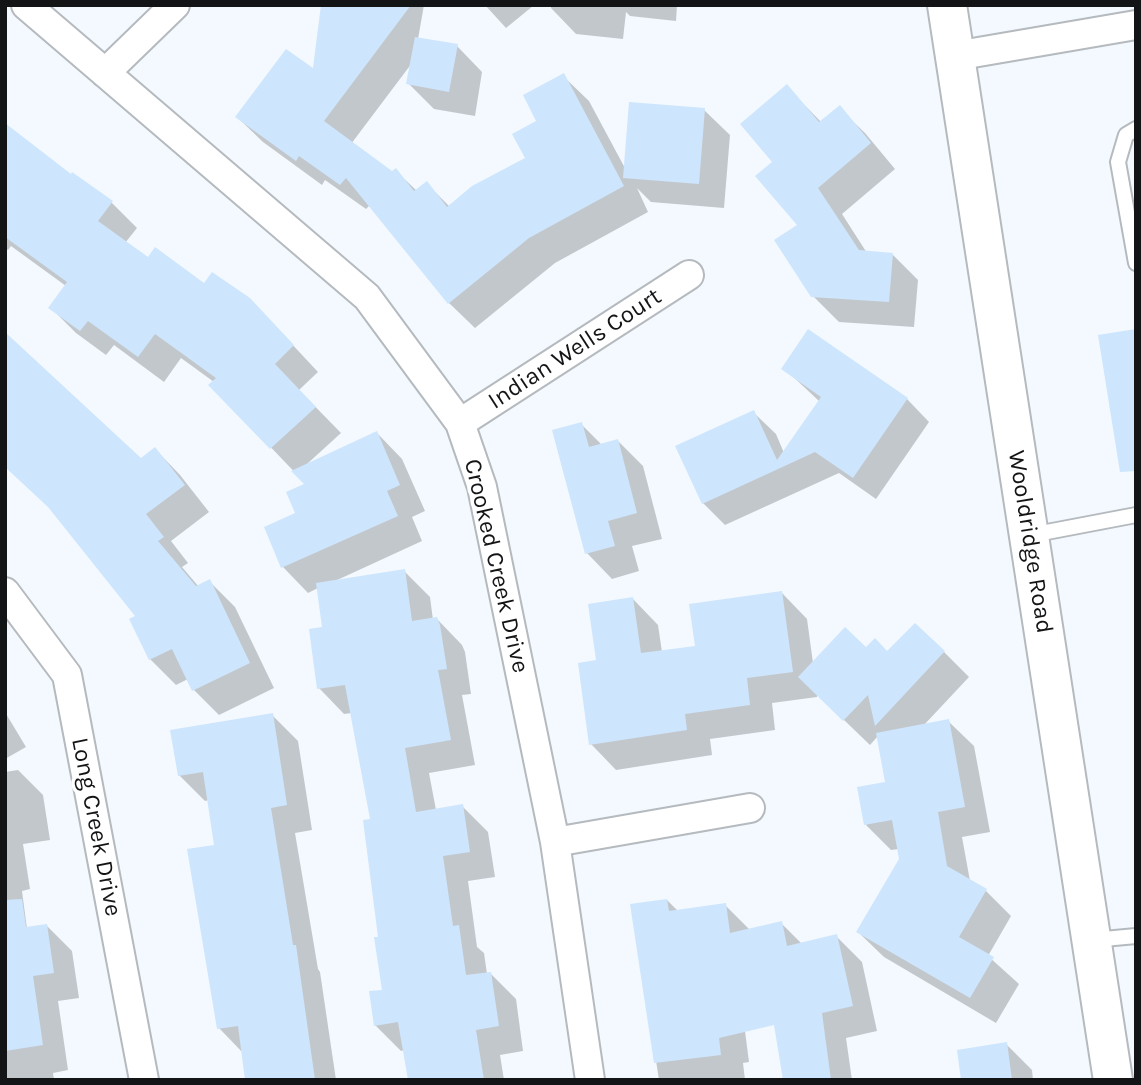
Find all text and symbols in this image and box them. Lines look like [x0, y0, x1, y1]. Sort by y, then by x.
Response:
street label: Indian Wells Court [483, 282, 667, 416]
street label: Wooldridge Road [1001, 449, 1059, 635]
street label: Crooked Creek Drive [457, 456, 535, 676]
street label: Long Creek Drive [65, 735, 127, 919]

